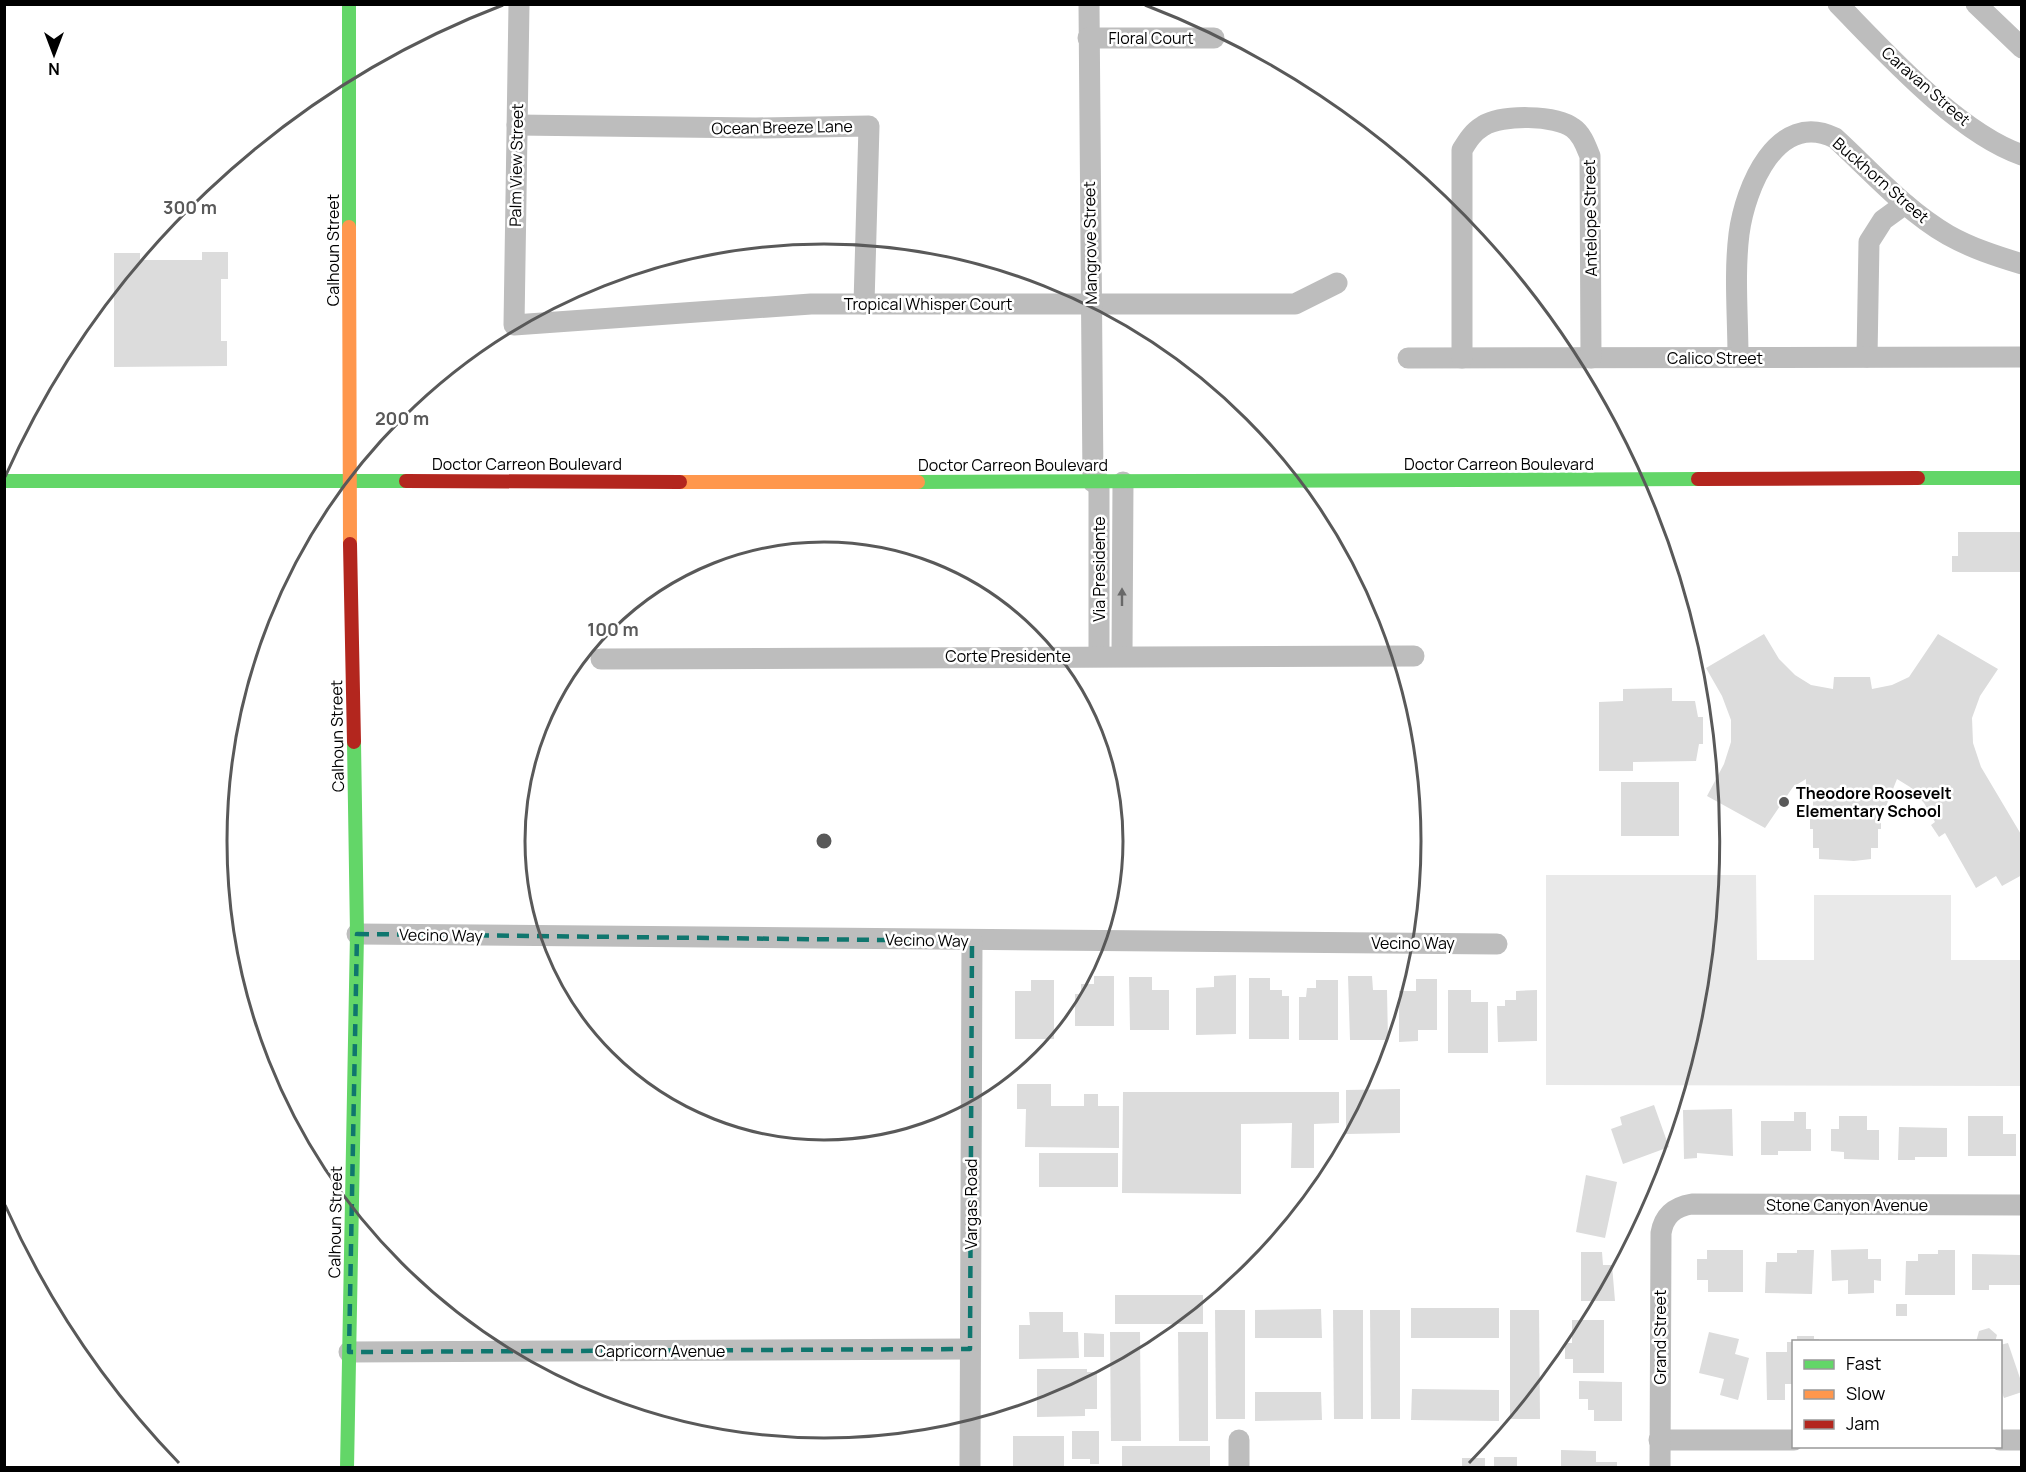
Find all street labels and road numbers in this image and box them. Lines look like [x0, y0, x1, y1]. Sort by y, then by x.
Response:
street label: Floral Court [1108, 27, 1194, 49]
street label: Caravan Street [1877, 41, 1975, 131]
street label: Palm View Street [504, 103, 528, 227]
street label: Ocean Breeze Lane [711, 115, 853, 139]
street label: Buckhorn Street [1828, 132, 1934, 228]
street label: Antelope Street [1578, 159, 1602, 277]
street label: Mangrove Street [1078, 181, 1102, 305]
street label: Calhoun Street [322, 194, 344, 306]
street label: Tropical Whisper Court [844, 293, 1012, 315]
street label: Calico Street [1667, 347, 1763, 369]
street label: Doctor Carreon Boulevard [432, 453, 622, 475]
street label: Doctor Carreon Boulevard [1404, 453, 1594, 475]
street label: Doctor Carreon Boulevard [918, 454, 1108, 476]
street label: Via Presidente [1088, 516, 1110, 622]
street label: Corte Presidente [945, 645, 1071, 667]
street label: Calhoun Street [325, 680, 349, 792]
street label: Vecino Way [399, 923, 484, 947]
street label: Vecino Way [885, 928, 970, 952]
street label: Vecino Way [1371, 932, 1455, 954]
street label: Vargas Road [960, 1158, 982, 1250]
street label: Calhoun Street [323, 1166, 347, 1278]
street label: Stone Canyon Avenue [1766, 1194, 1928, 1216]
street label: Grand Street [1649, 1290, 1671, 1384]
street label: Capricorn Avenue [595, 1340, 725, 1362]

